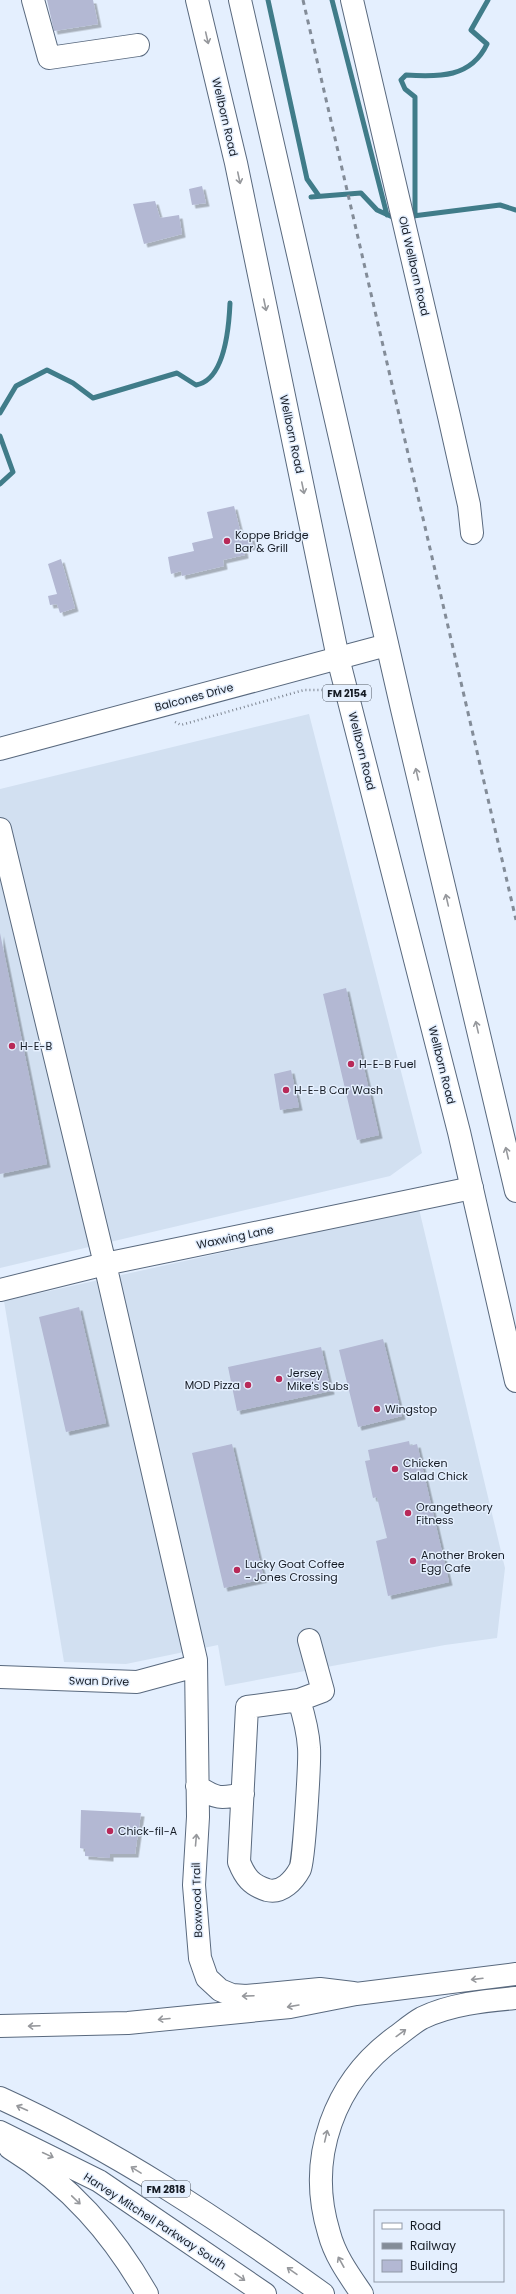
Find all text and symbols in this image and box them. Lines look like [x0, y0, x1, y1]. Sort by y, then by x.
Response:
one-way arrow [203, 31, 211, 44]
street label: Wellborn Road [208, 76, 242, 158]
one-way arrow [236, 171, 244, 184]
street label: Old Wellborn Road [395, 215, 433, 317]
one-way arrow [262, 299, 270, 312]
street label: Wellborn Road [276, 393, 308, 475]
one-way arrow [299, 481, 307, 494]
place label: Koppe Bridge Bar & Grill [235, 527, 309, 556]
marker: Koppe Bridge Bar & Grill [222, 536, 232, 546]
street label: Balcones Drive [153, 679, 235, 715]
road number: FM 2154 [323, 685, 371, 701]
street label: Wellborn Road [345, 710, 379, 792]
one-way arrow [413, 767, 421, 780]
one-way arrow [443, 894, 451, 907]
one-way arrow [473, 1020, 481, 1033]
street label: Wellborn Road [425, 1024, 459, 1106]
place label: H-E-B [20, 1038, 52, 1054]
marker: H-E-B [7, 1041, 17, 1051]
place label: H-E-B Fuel [359, 1056, 416, 1072]
marker: H-E-B Fuel [346, 1059, 356, 1069]
place label: H-E-B Car Wash [294, 1082, 383, 1098]
marker: H-E-B Car Wash [281, 1085, 291, 1095]
one-way arrow [503, 1147, 510, 1160]
street label: Waxwing Lane [195, 1221, 275, 1253]
place label: Jersey Mike's Subs [287, 1365, 349, 1394]
marker: Jersey Mike's Subs [274, 1374, 284, 1384]
place label: MOD Pizza [185, 1377, 240, 1393]
marker: MOD Pizza [243, 1380, 253, 1390]
place label: Wingstop [385, 1401, 437, 1417]
marker: Wingstop [372, 1404, 382, 1414]
place label: Chicken Salad Chick [403, 1455, 468, 1484]
marker: Chicken Salad Chick [390, 1464, 400, 1474]
place label: Orangetheory Fitness [416, 1499, 493, 1528]
marker: Orangetheory Fitness [403, 1508, 413, 1518]
place label: Another Broken Egg Cafe [421, 1547, 505, 1576]
place label: Lucky Goat Coffee - Jones Crossing [245, 1556, 345, 1585]
marker: Another Broken Egg Cafe [408, 1556, 418, 1566]
marker: Lucky Goat Coffee - Jones Crossing [232, 1565, 242, 1575]
street label: Swan Drive [69, 1672, 130, 1690]
place label: Chick-fil-A [118, 1823, 178, 1839]
marker: Chick-fil-A [105, 1826, 115, 1836]
one-way arrow [192, 1834, 199, 1847]
street label: Boxwood Trail [188, 1862, 206, 1938]
one-way arrow [471, 1975, 484, 1983]
one-way arrow [242, 1992, 255, 1999]
one-way arrow [287, 2002, 300, 2010]
one-way arrow [158, 2016, 171, 2023]
one-way arrow [28, 2022, 41, 2030]
one-way arrow [395, 2029, 406, 2037]
one-way arrow [16, 2103, 28, 2111]
one-way arrow [323, 2129, 331, 2142]
one-way arrow [42, 2152, 54, 2159]
one-way arrow [131, 2166, 142, 2174]
street label: Harvey Mitchell Parkway South [81, 2169, 229, 2273]
road number: FM 2818 [142, 2181, 190, 2197]
one-way arrow [71, 2195, 81, 2204]
legend [374, 2210, 504, 2282]
text: Road [410, 2217, 441, 2234]
text: Railway [410, 2237, 456, 2254]
one-way arrow [336, 2256, 344, 2268]
text: Building [410, 2257, 458, 2274]
one-way arrow [286, 2267, 297, 2275]
one-way arrow [234, 2273, 245, 2281]

